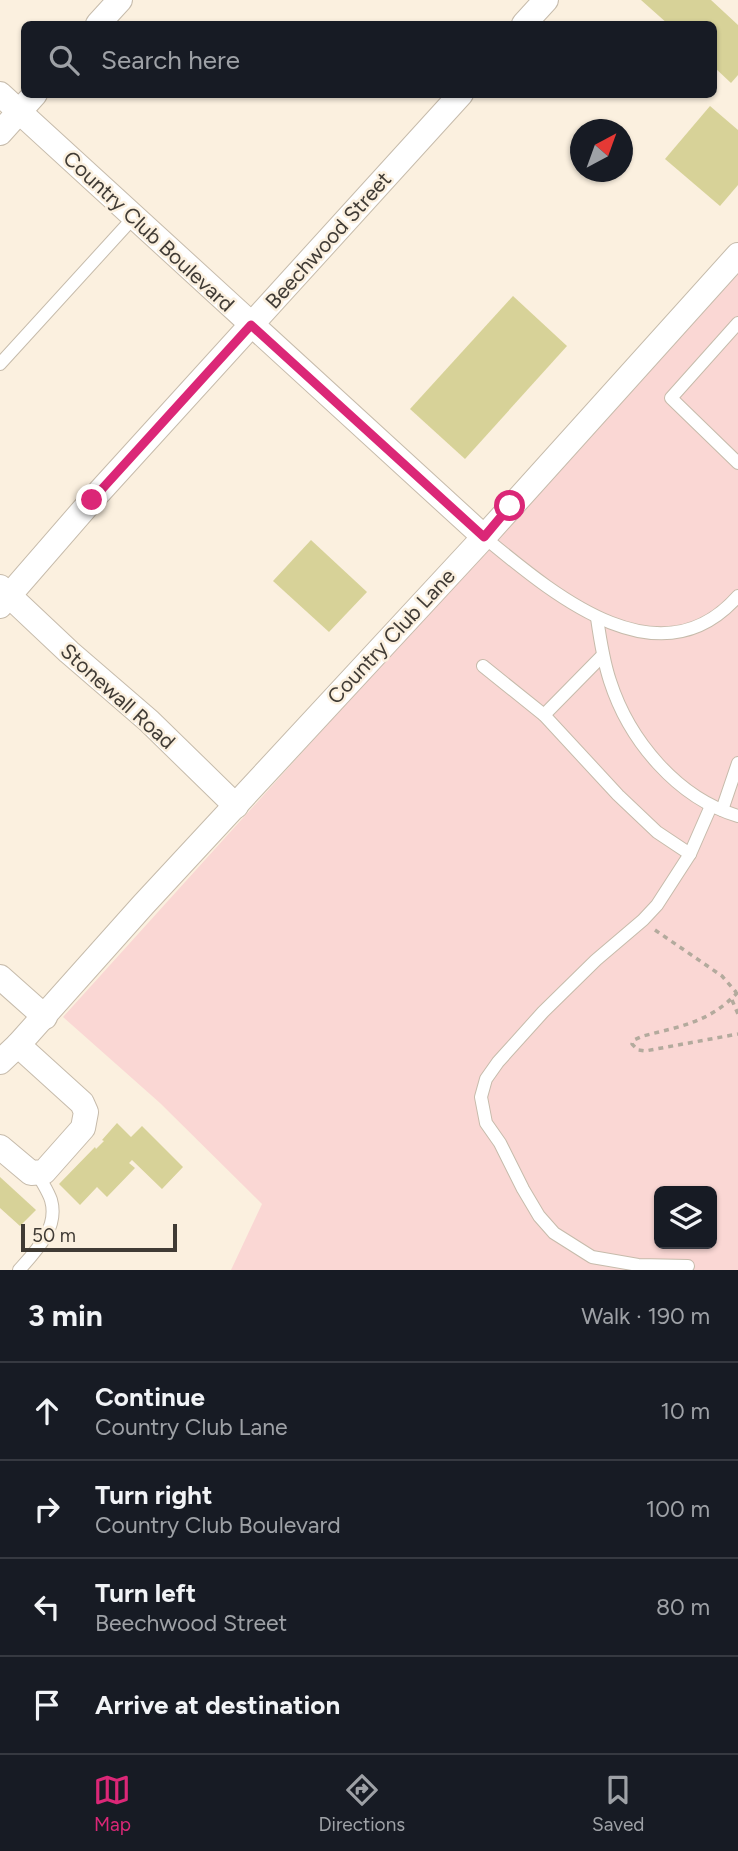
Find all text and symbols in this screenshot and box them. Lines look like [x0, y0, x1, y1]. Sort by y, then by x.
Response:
search box [21, 21, 717, 98]
icon: search [45, 41, 83, 79]
text: Search here [101, 44, 240, 76]
north arrow [570, 119, 633, 182]
street label: Country Club Boulevard [58, 145, 240, 317]
street label: Beechwood Street [260, 166, 396, 314]
route end [76, 484, 107, 515]
route start [494, 490, 525, 521]
street label: Country Club Lane [322, 563, 460, 709]
street label: Stonewall Road [56, 638, 180, 754]
map controls [654, 1186, 717, 1249]
button: layers [654, 1186, 717, 1249]
scale bar [21, 1221, 177, 1253]
text: 50 m [32, 1224, 76, 1247]
text: 3 min [28, 1297, 103, 1334]
text: Walk · 190 m [581, 1302, 710, 1330]
text: Continue [95, 1381, 205, 1413]
icon: ahead [28, 1392, 66, 1430]
text: 10 m [661, 1397, 710, 1425]
text: Country Club Lane [95, 1413, 288, 1441]
text: Turn right [95, 1479, 212, 1511]
icon: right [28, 1490, 66, 1528]
text: 100 m [646, 1495, 710, 1523]
text: Country Club Boulevard [95, 1511, 341, 1539]
text: Turn left [95, 1577, 196, 1609]
icon: left [28, 1588, 66, 1626]
text: 80 m [656, 1593, 710, 1621]
text: Beechwood Street [95, 1609, 287, 1637]
icon: arrive [28, 1686, 66, 1724]
text: Arrive at destination [95, 1689, 340, 1721]
tab: Map [93, 1771, 131, 1836]
tab: Directions [318, 1771, 405, 1836]
tab: Saved [592, 1771, 644, 1836]

